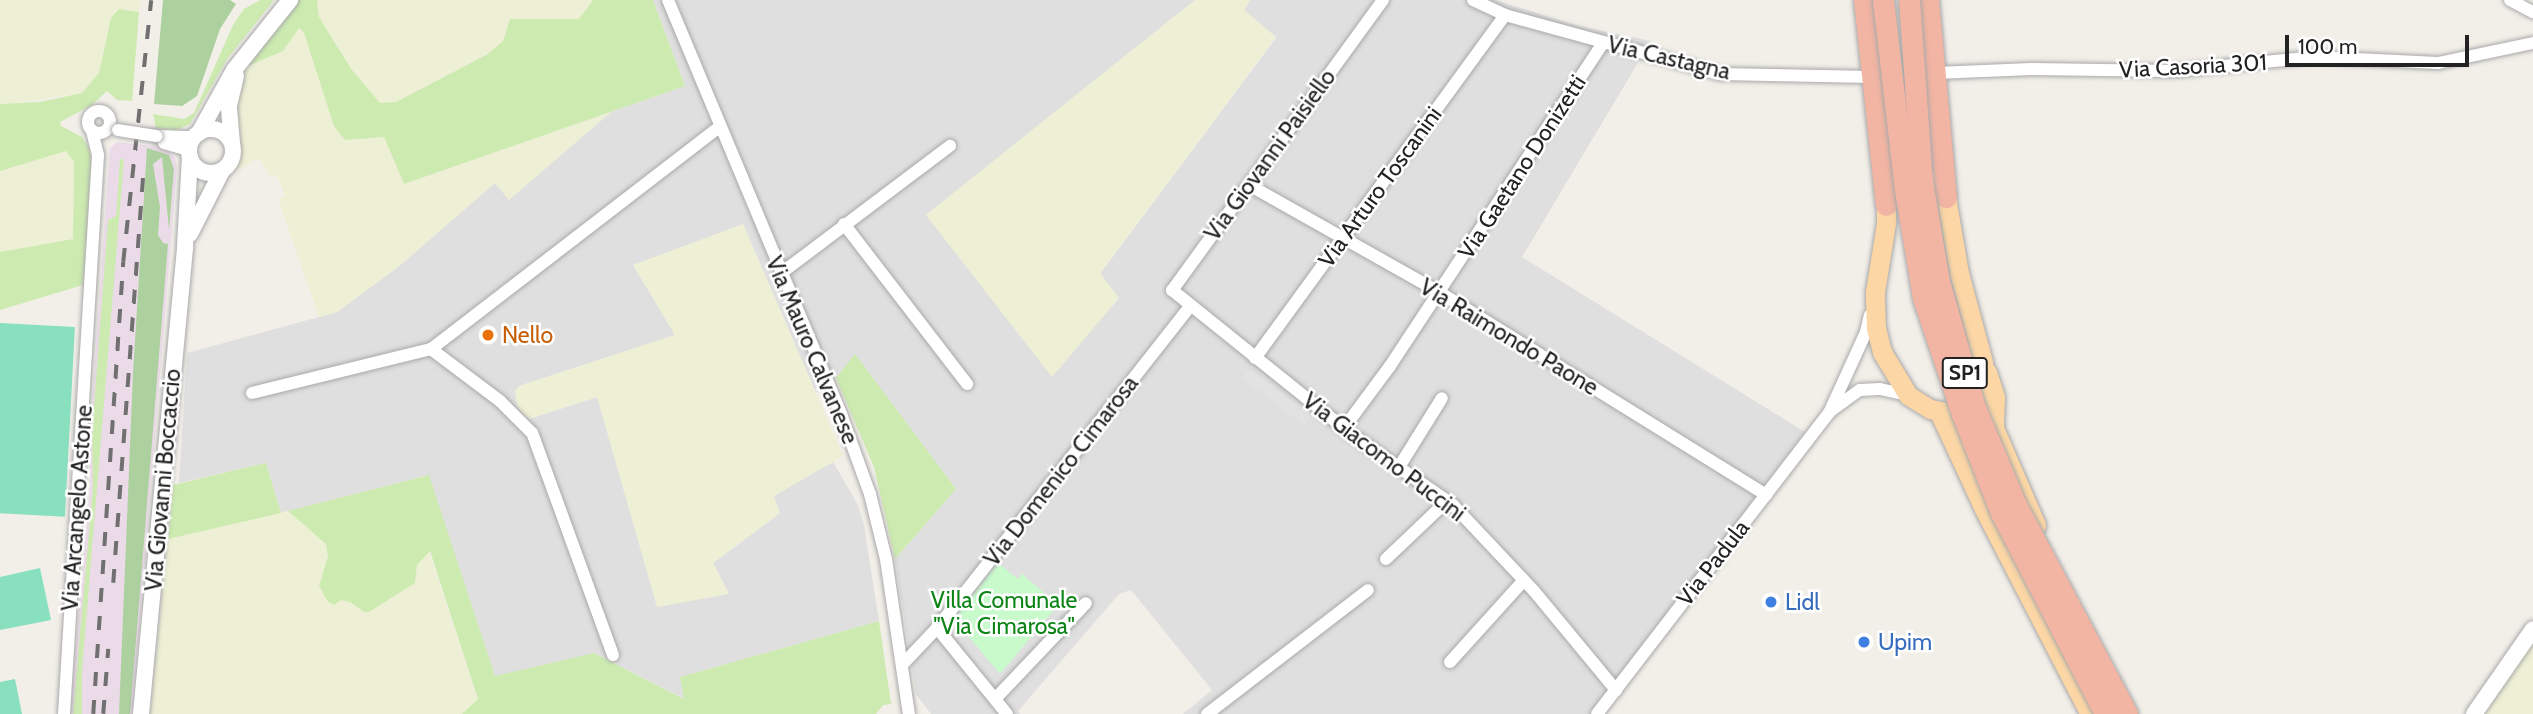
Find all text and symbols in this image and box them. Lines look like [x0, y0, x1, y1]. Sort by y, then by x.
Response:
scale bar [2288, 21, 2472, 65]
street label: Via Castagna [1605, 30, 1733, 86]
text: 100 m [2298, 34, 2357, 59]
street label: Via Casoria 301 [2118, 48, 2268, 84]
street label: Via Giovanni Paisiello [1199, 64, 1341, 246]
street label: Via Gaetano Donizetti [1452, 70, 1592, 264]
street label: Via Arturo Toscanini [1312, 101, 1448, 273]
street label: Via Mauro Calvanese [760, 252, 864, 448]
street label: Via Raimondo Paone [1415, 273, 1603, 401]
place label: Nello [502, 321, 553, 349]
marker: Nello [480, 327, 496, 343]
road number: SP1 [1940, 356, 1990, 390]
street label: Via Giovanni Boccaccio [140, 368, 186, 592]
street label: Via Domenico Cimarosa [978, 370, 1144, 572]
street label: Via Giacomo Puccini [1297, 387, 1471, 527]
street label: Via Arcangelo Astone [56, 404, 98, 612]
street label: Via Padula [1671, 515, 1755, 611]
park label: Villa Comunale "Via Cimarosa" [931, 586, 1077, 640]
place label: Lidl [1785, 588, 1820, 616]
marker: Lidl [1763, 594, 1779, 610]
place label: Upim [1878, 628, 1932, 656]
marker: Upim [1856, 634, 1872, 650]

